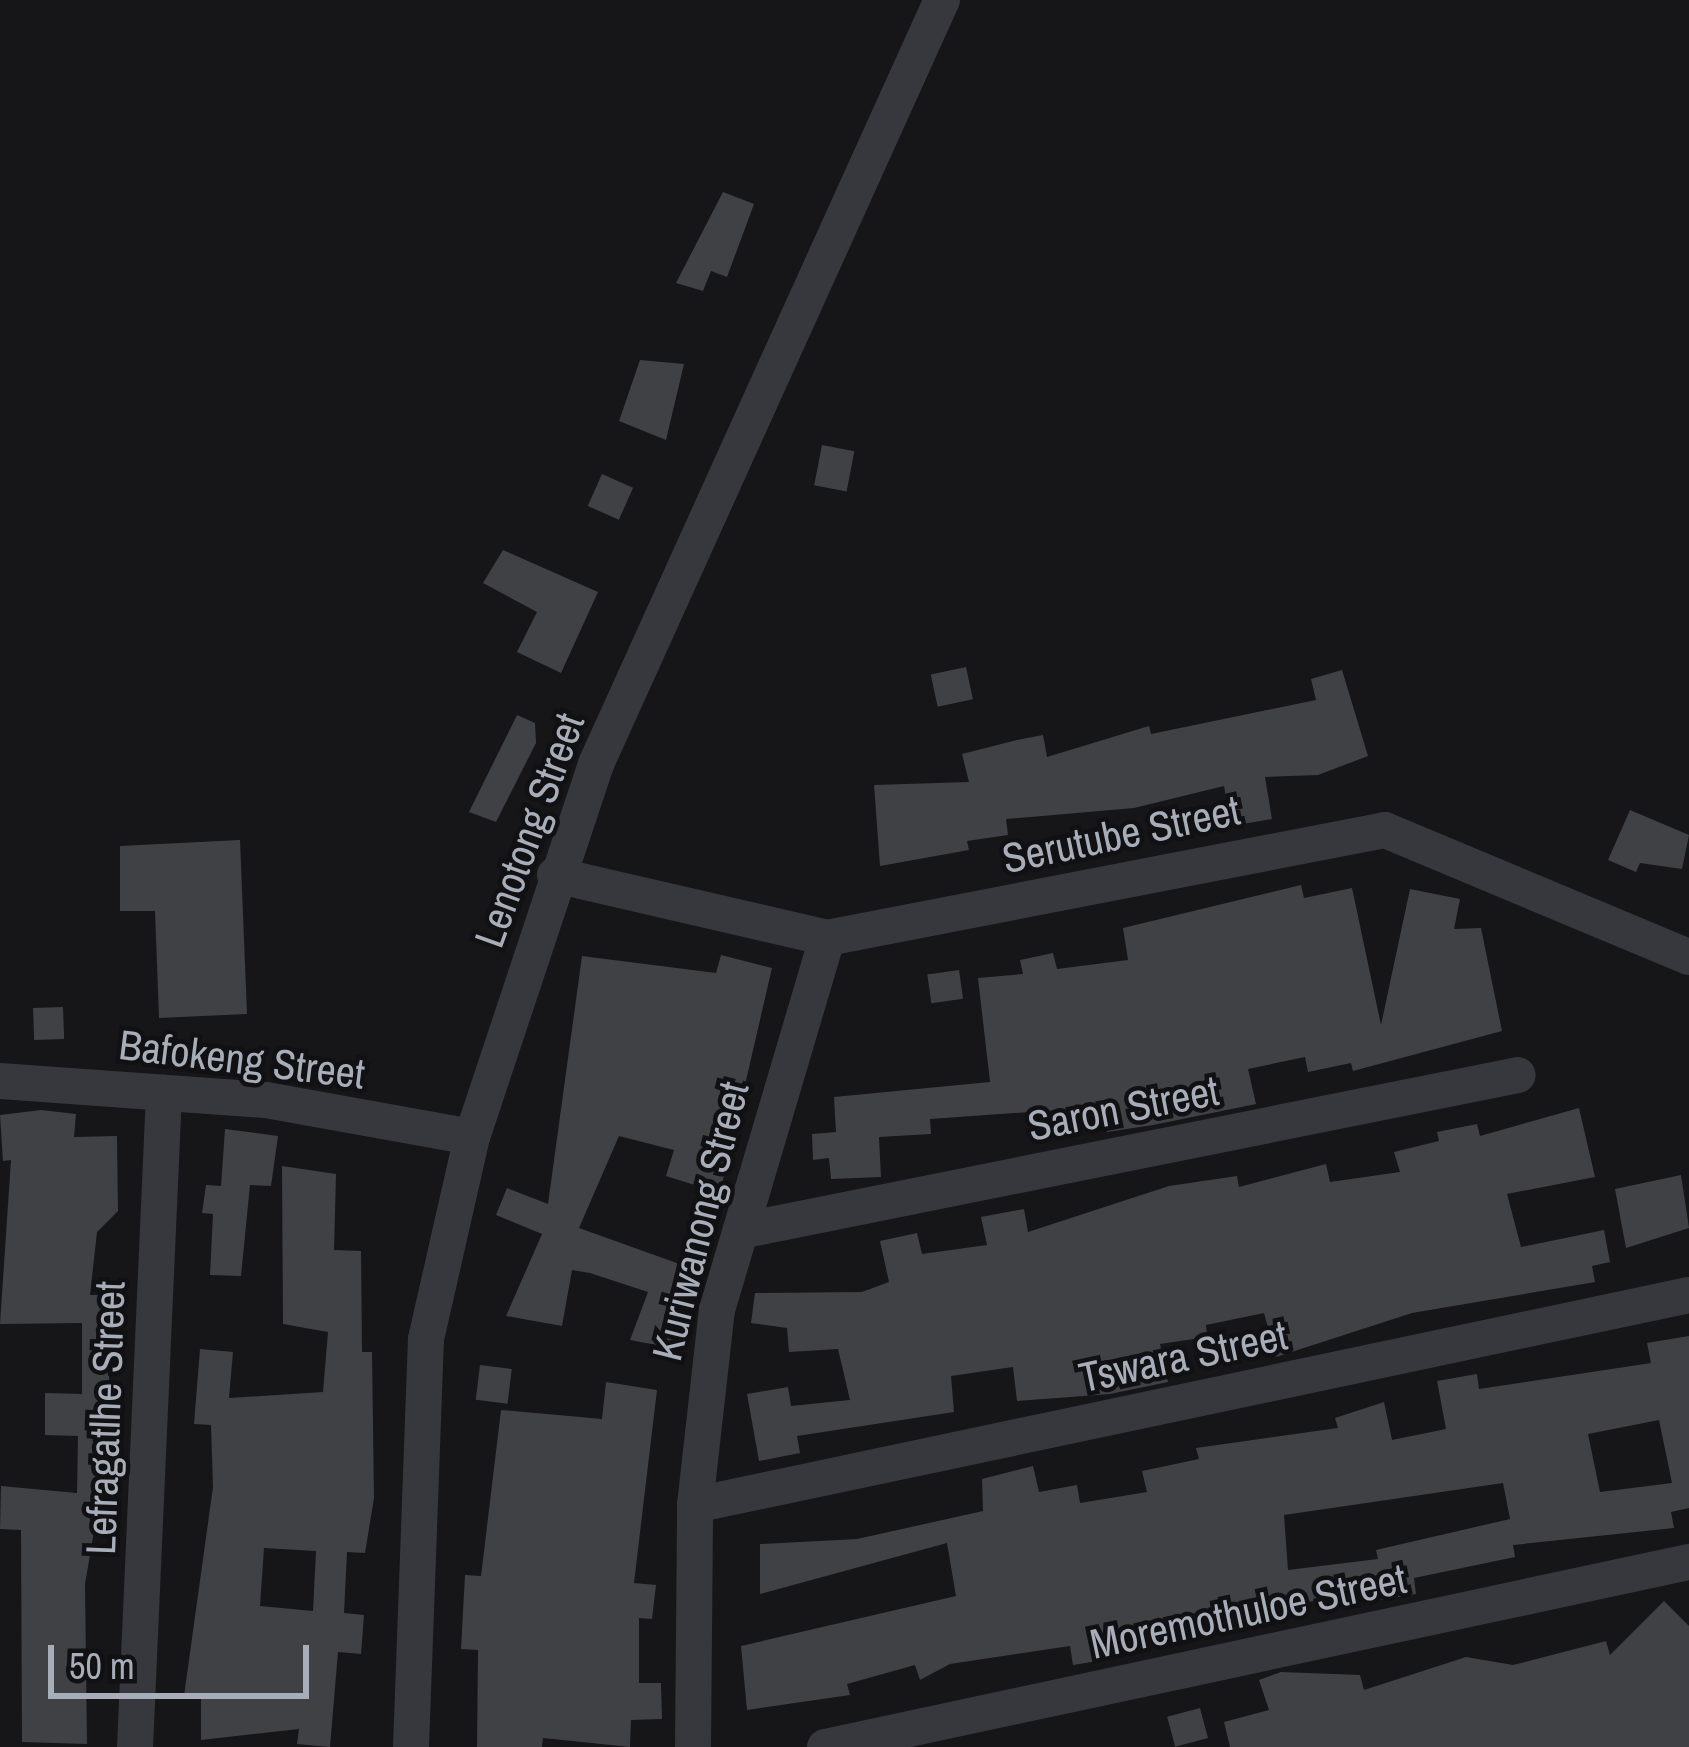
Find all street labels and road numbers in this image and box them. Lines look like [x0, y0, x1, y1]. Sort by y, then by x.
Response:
street label: Lenotong Street [463, 706, 595, 954]
street label: Serutube Street [998, 784, 1244, 884]
street label: Bafokeng Street [116, 1019, 368, 1099]
street label: Saron Street [1023, 1065, 1223, 1151]
street label: Kuriwanong Street [641, 1077, 759, 1365]
street label: Lefragatlhe Street [75, 1280, 135, 1556]
street label: Tswara Street [1074, 1309, 1292, 1403]
street label: Moremothuloe Street [1085, 1553, 1411, 1669]

